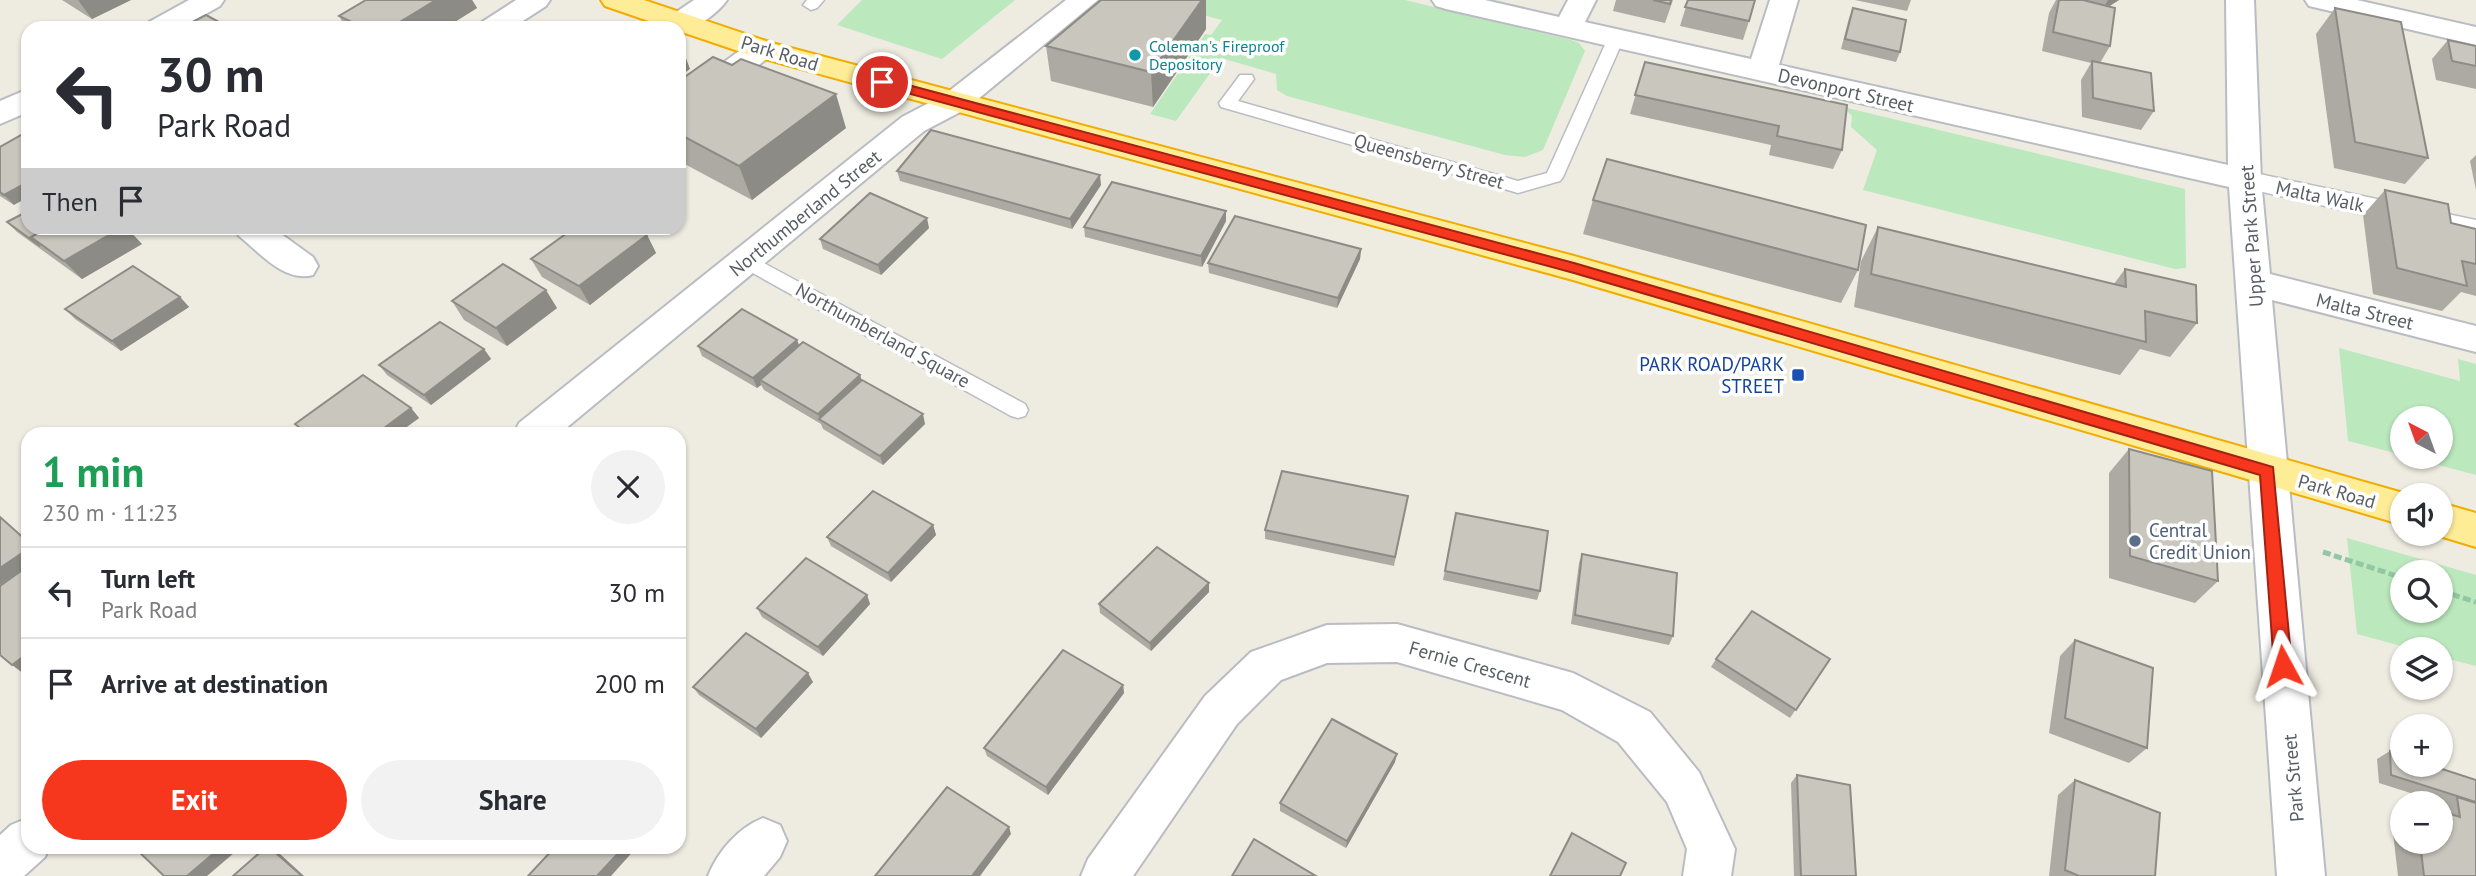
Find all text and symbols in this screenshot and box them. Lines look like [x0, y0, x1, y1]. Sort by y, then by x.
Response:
street label: Park Road [738, 30, 822, 76]
place label: Coleman's Fireproof Depository [1149, 36, 1285, 74]
text: 30 m [157, 42, 264, 106]
marker: Coleman's Fireproof Depository [1127, 47, 1143, 63]
icon: left [42, 49, 133, 140]
pin [852, 52, 912, 112]
icon: arrive [863, 63, 901, 101]
street label: Devonport Street [1776, 63, 1917, 117]
text: Park Road [157, 104, 291, 146]
street label: Queensberry Street [1351, 128, 1507, 194]
street label: Northumberland Street [724, 144, 886, 282]
street label: Upper Park Street [2234, 164, 2268, 308]
street label: Malta Walk [2274, 175, 2366, 217]
icon: arrive [112, 182, 150, 220]
text: Then [42, 185, 98, 218]
street label: Northumberland Square [792, 277, 974, 393]
street label: Malta Street [2314, 287, 2417, 335]
place label: PARK ROAD/PARK STREET [1639, 352, 1784, 398]
marker: PARK ROAD/PARK STREET [1790, 367, 1806, 383]
north arrow [2390, 406, 2454, 469]
map controls [2390, 406, 2453, 854]
text: 1 min [42, 444, 144, 499]
button: close [591, 450, 665, 524]
street label: Park Road [2295, 468, 2379, 514]
button: sound [2390, 483, 2453, 546]
text: 230 m · 11:23 [42, 498, 178, 527]
place label: Central Credit Union [2149, 518, 2251, 564]
marker: Central Credit Union [2127, 533, 2143, 549]
button: search [2390, 560, 2453, 623]
text: Turn left [101, 562, 195, 595]
icon: left [42, 574, 80, 612]
text: 30 m [609, 576, 665, 609]
text: Park Road [101, 595, 197, 624]
position arrow [2246, 629, 2320, 703]
street label: Fernie Crescent [1406, 635, 1534, 693]
button: layers [2390, 637, 2453, 700]
icon: arrive [42, 665, 80, 703]
text: Arrive at destination [101, 667, 328, 700]
text: 200 m [594, 667, 665, 700]
button: + [2390, 714, 2453, 777]
street label: Park Street [2277, 733, 2309, 823]
button: Exit [42, 760, 347, 840]
button: Share [361, 760, 665, 840]
button: − [2390, 791, 2453, 854]

